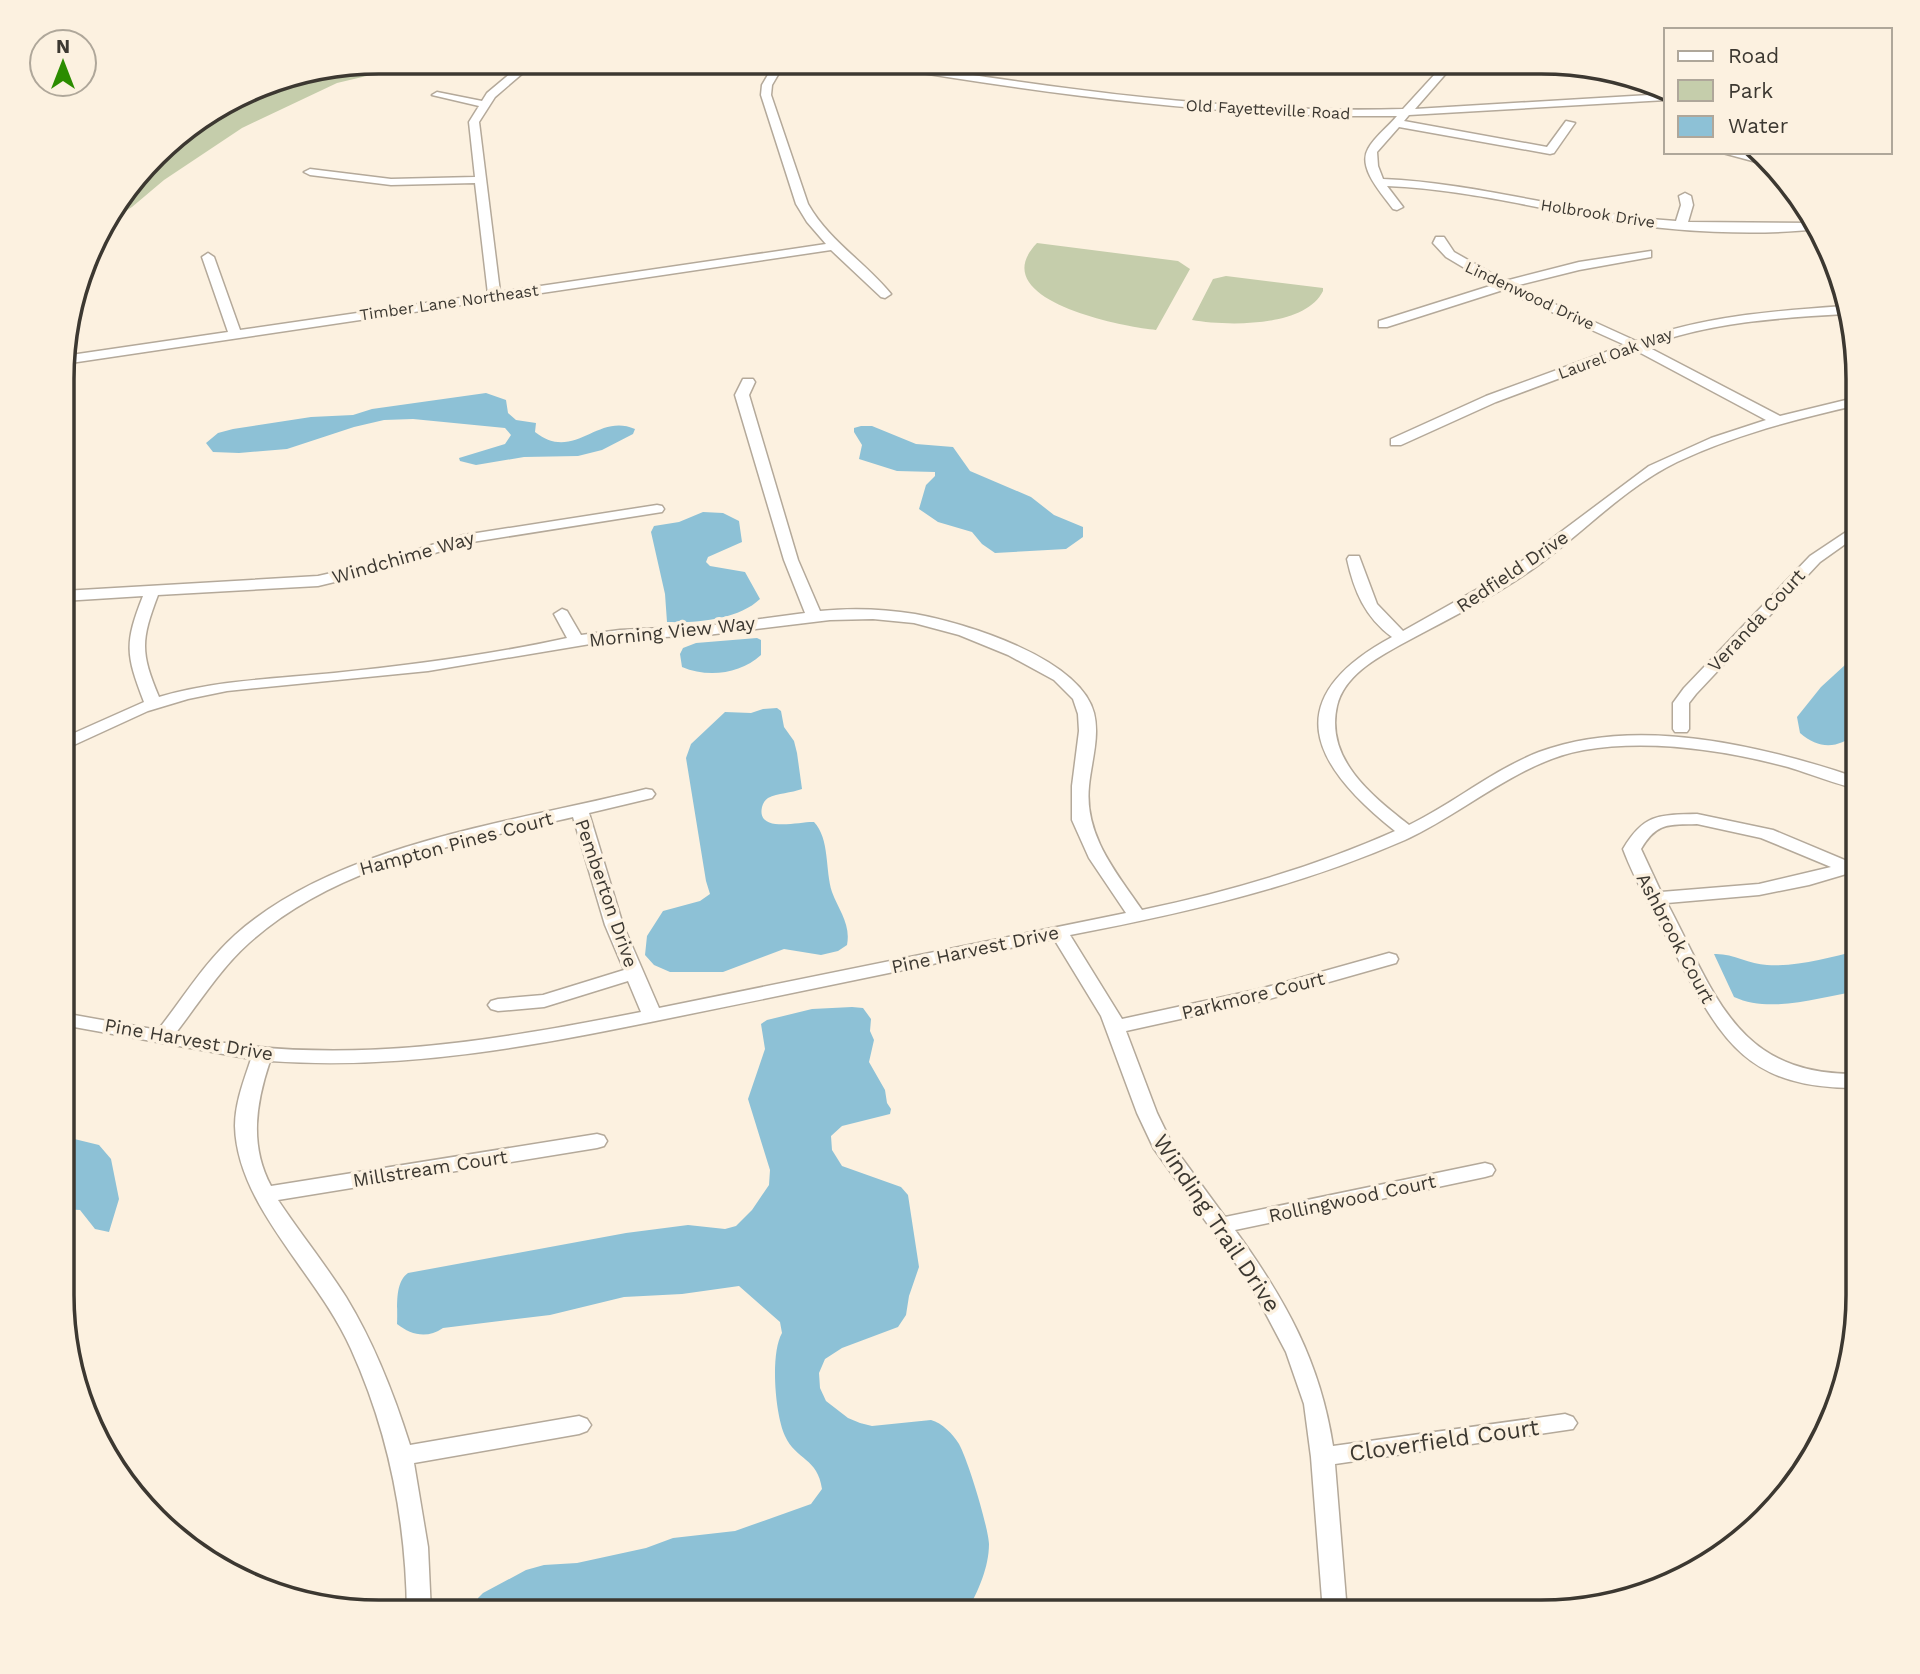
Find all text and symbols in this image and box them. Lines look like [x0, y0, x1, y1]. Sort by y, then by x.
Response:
north arrow [28, 28, 98, 98]
legend [1664, 28, 1892, 154]
text: N [56, 35, 70, 58]
text: Road [1728, 43, 1779, 68]
text: Park [1728, 78, 1773, 103]
street label: Old Fayetteville Road [1185, 96, 1351, 123]
text: Water [1728, 113, 1789, 138]
street label: Holbrook Drive [1539, 195, 1656, 232]
street label: Lindenwood Drive [1462, 257, 1597, 334]
street label: Timber Lane Northeast [358, 281, 540, 324]
street label: Laurel Oak Way [1555, 324, 1676, 383]
street label: Redfield Drive [1452, 525, 1573, 617]
street label: Windchime Way [329, 526, 477, 589]
street label: Veranda Court [1703, 564, 1810, 677]
street label: Morning View Way [588, 611, 756, 652]
street label: Hampton Pines Court [357, 807, 555, 880]
street label: Pemberton Drive [570, 816, 643, 970]
street label: Ashbrook Court [1631, 869, 1720, 1007]
street label: Pine Harvest Drive [889, 920, 1061, 978]
street label: Parkmore Court [1179, 967, 1327, 1024]
street label: Pine Harvest Drive [103, 1013, 275, 1066]
street label: Winding Trail Drive [1147, 1129, 1286, 1317]
street label: Millstream Court [351, 1145, 509, 1192]
street label: Rollingwood Court [1266, 1170, 1438, 1227]
street label: Cloverfield Court [1348, 1414, 1541, 1467]

